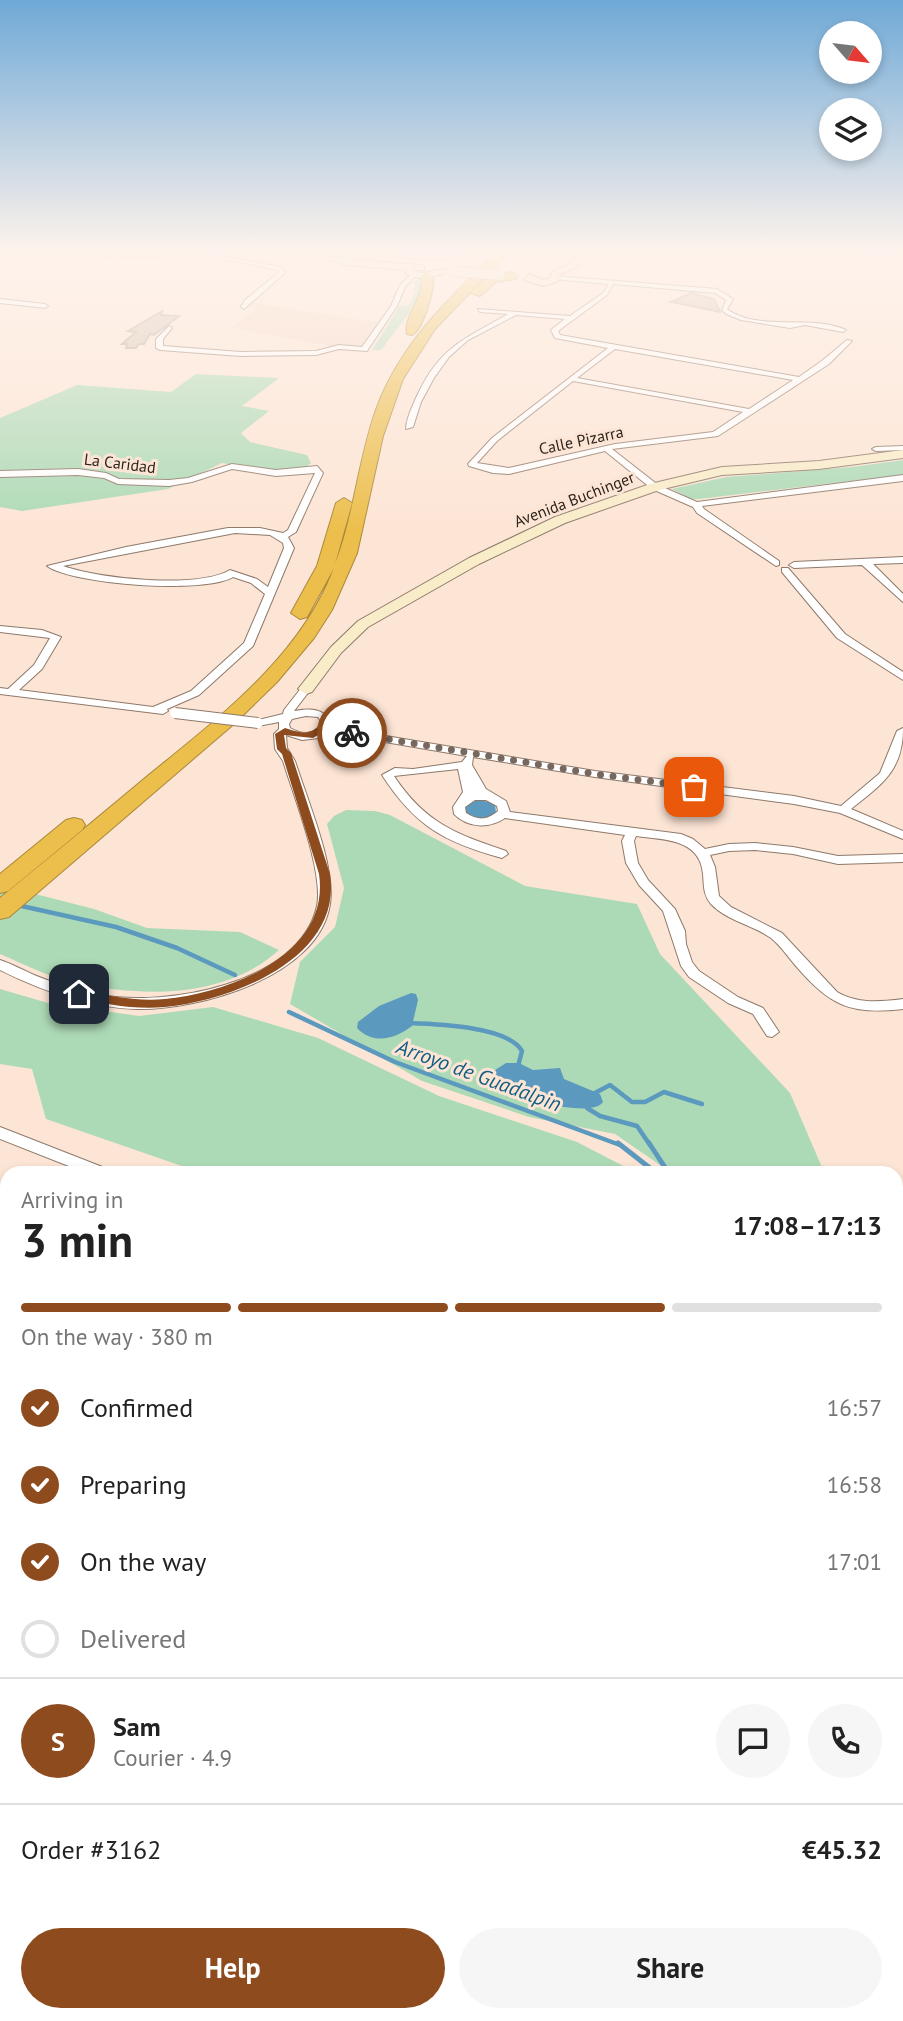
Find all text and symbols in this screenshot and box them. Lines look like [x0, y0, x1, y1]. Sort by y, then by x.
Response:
north arrow [819, 21, 882, 84]
map controls [819, 21, 882, 161]
button: layers [819, 98, 882, 161]
street label: Calle Pizarra [537, 421, 625, 459]
street label: La Caridad [83, 449, 157, 477]
street label: Avenida Buchinger [511, 467, 638, 531]
courier [317, 698, 387, 768]
icon: bike [333, 714, 371, 752]
pin [664, 757, 724, 817]
icon: bag [675, 768, 713, 806]
pin [49, 964, 109, 1024]
icon: home [60, 975, 98, 1013]
water label: Arroyo de Guadalpin [392, 1032, 565, 1117]
text: Arriving in [21, 1185, 123, 1214]
text: 17:08–17:13 [733, 1209, 882, 1242]
text: 3 min [21, 1210, 133, 1270]
text: On the way · 380 m [21, 1322, 213, 1351]
icon: check [21, 1389, 59, 1427]
text: Confirmed [80, 1391, 193, 1424]
text: 16:57 [827, 1393, 882, 1422]
icon: check [21, 1466, 59, 1504]
text: Preparing [80, 1468, 187, 1501]
text: 16:58 [827, 1470, 882, 1499]
icon: check [21, 1543, 59, 1581]
text: On the way [80, 1545, 206, 1578]
text: 17:01 [827, 1547, 882, 1576]
text: Delivered [80, 1622, 186, 1655]
button: chat [716, 1704, 790, 1778]
button: phone [808, 1704, 882, 1778]
text: Sam [113, 1710, 161, 1743]
text: S [51, 1725, 65, 1758]
text: Courier · 4.9 [113, 1743, 232, 1772]
text: Order #3162 [21, 1833, 161, 1866]
text: €45.32 [802, 1833, 882, 1866]
button: Help [21, 1928, 445, 2008]
button: Share [459, 1928, 882, 2008]

